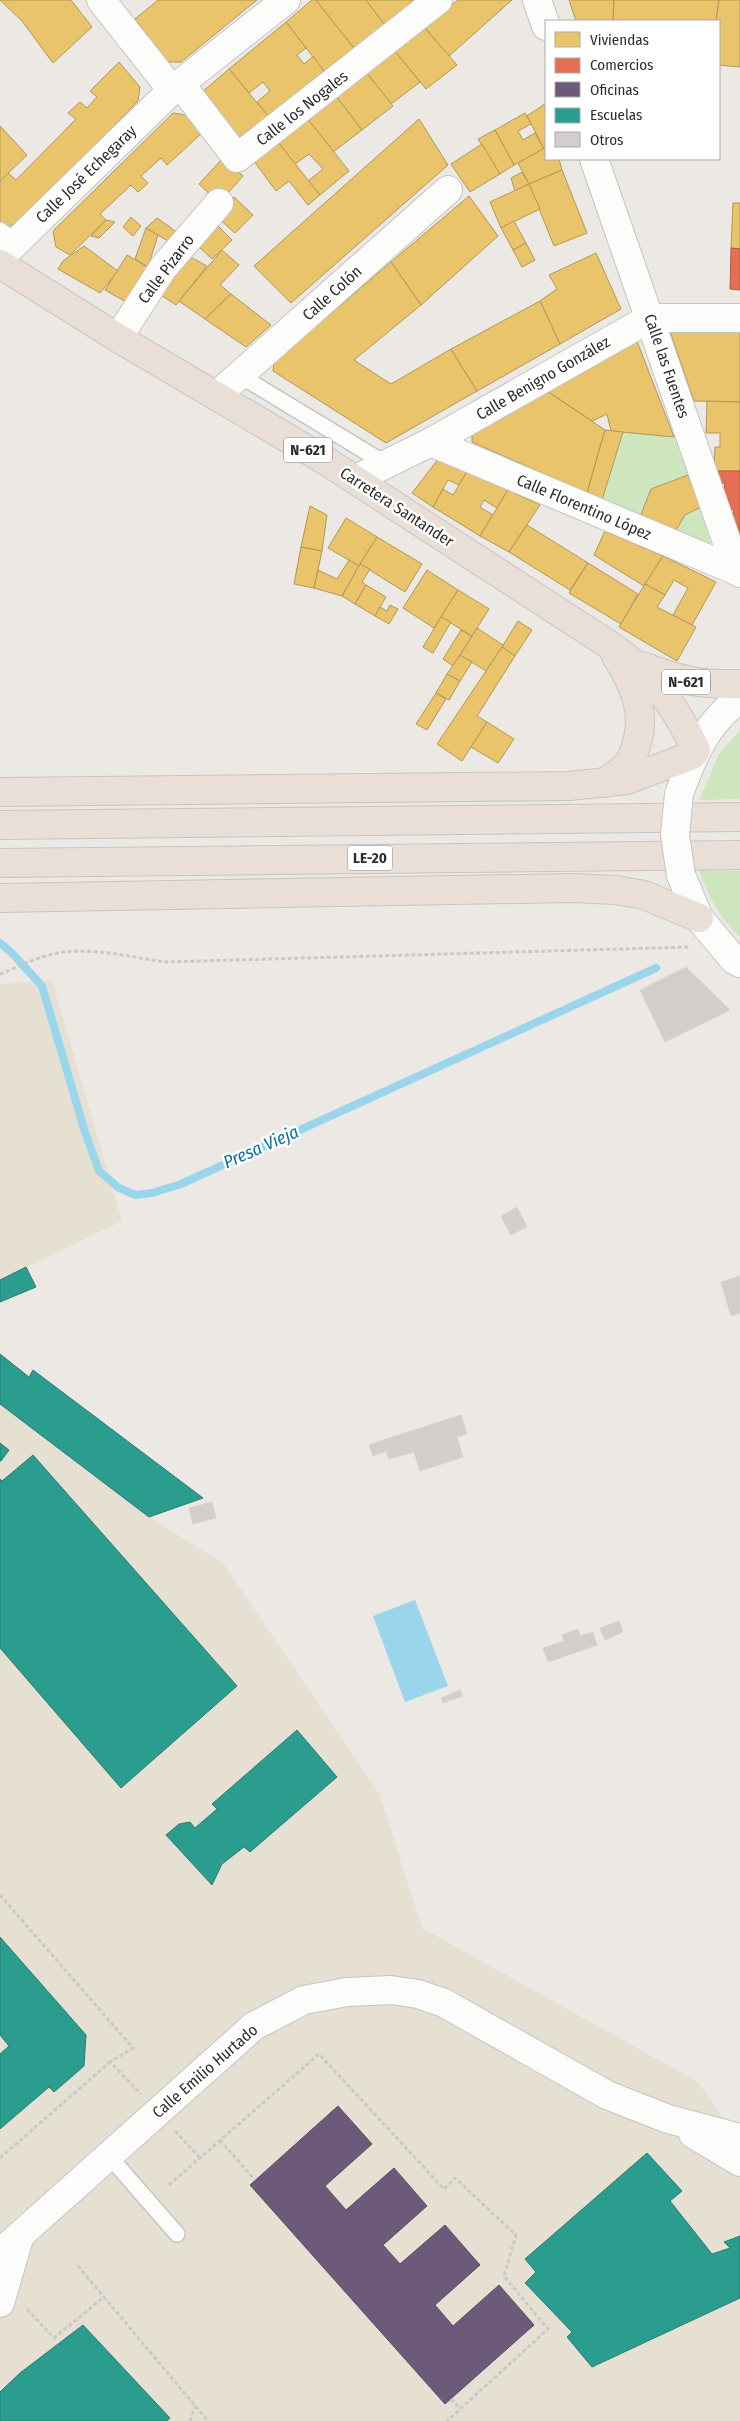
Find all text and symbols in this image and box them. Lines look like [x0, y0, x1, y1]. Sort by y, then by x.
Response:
legend [545, 20, 720, 160]
text: Viviendas [590, 31, 649, 49]
text: Comercios [590, 56, 653, 74]
street label: Calle los Nogales [253, 66, 352, 150]
text: Oficinas [590, 81, 639, 99]
text: Escuelas [590, 106, 642, 124]
street label: Calle José Echegaray [32, 121, 141, 227]
text: Otros [590, 131, 623, 149]
street label: Calle Pizarro [134, 231, 198, 307]
street label: Calle Colón [299, 262, 365, 324]
street label: Calle las Fuentes [640, 311, 694, 421]
street label: Calle Benigno González [473, 332, 613, 424]
road number: N-621 [284, 438, 332, 462]
street label: Carretera Santander [337, 463, 458, 551]
street label: Calle Florentino López [514, 470, 654, 544]
road number: N-621 [662, 670, 710, 694]
road number: LE-20 [348, 846, 392, 870]
water label: Presa Vieja [220, 1121, 302, 1173]
street label: Calle Emilio Hurtado [148, 2020, 262, 2122]

